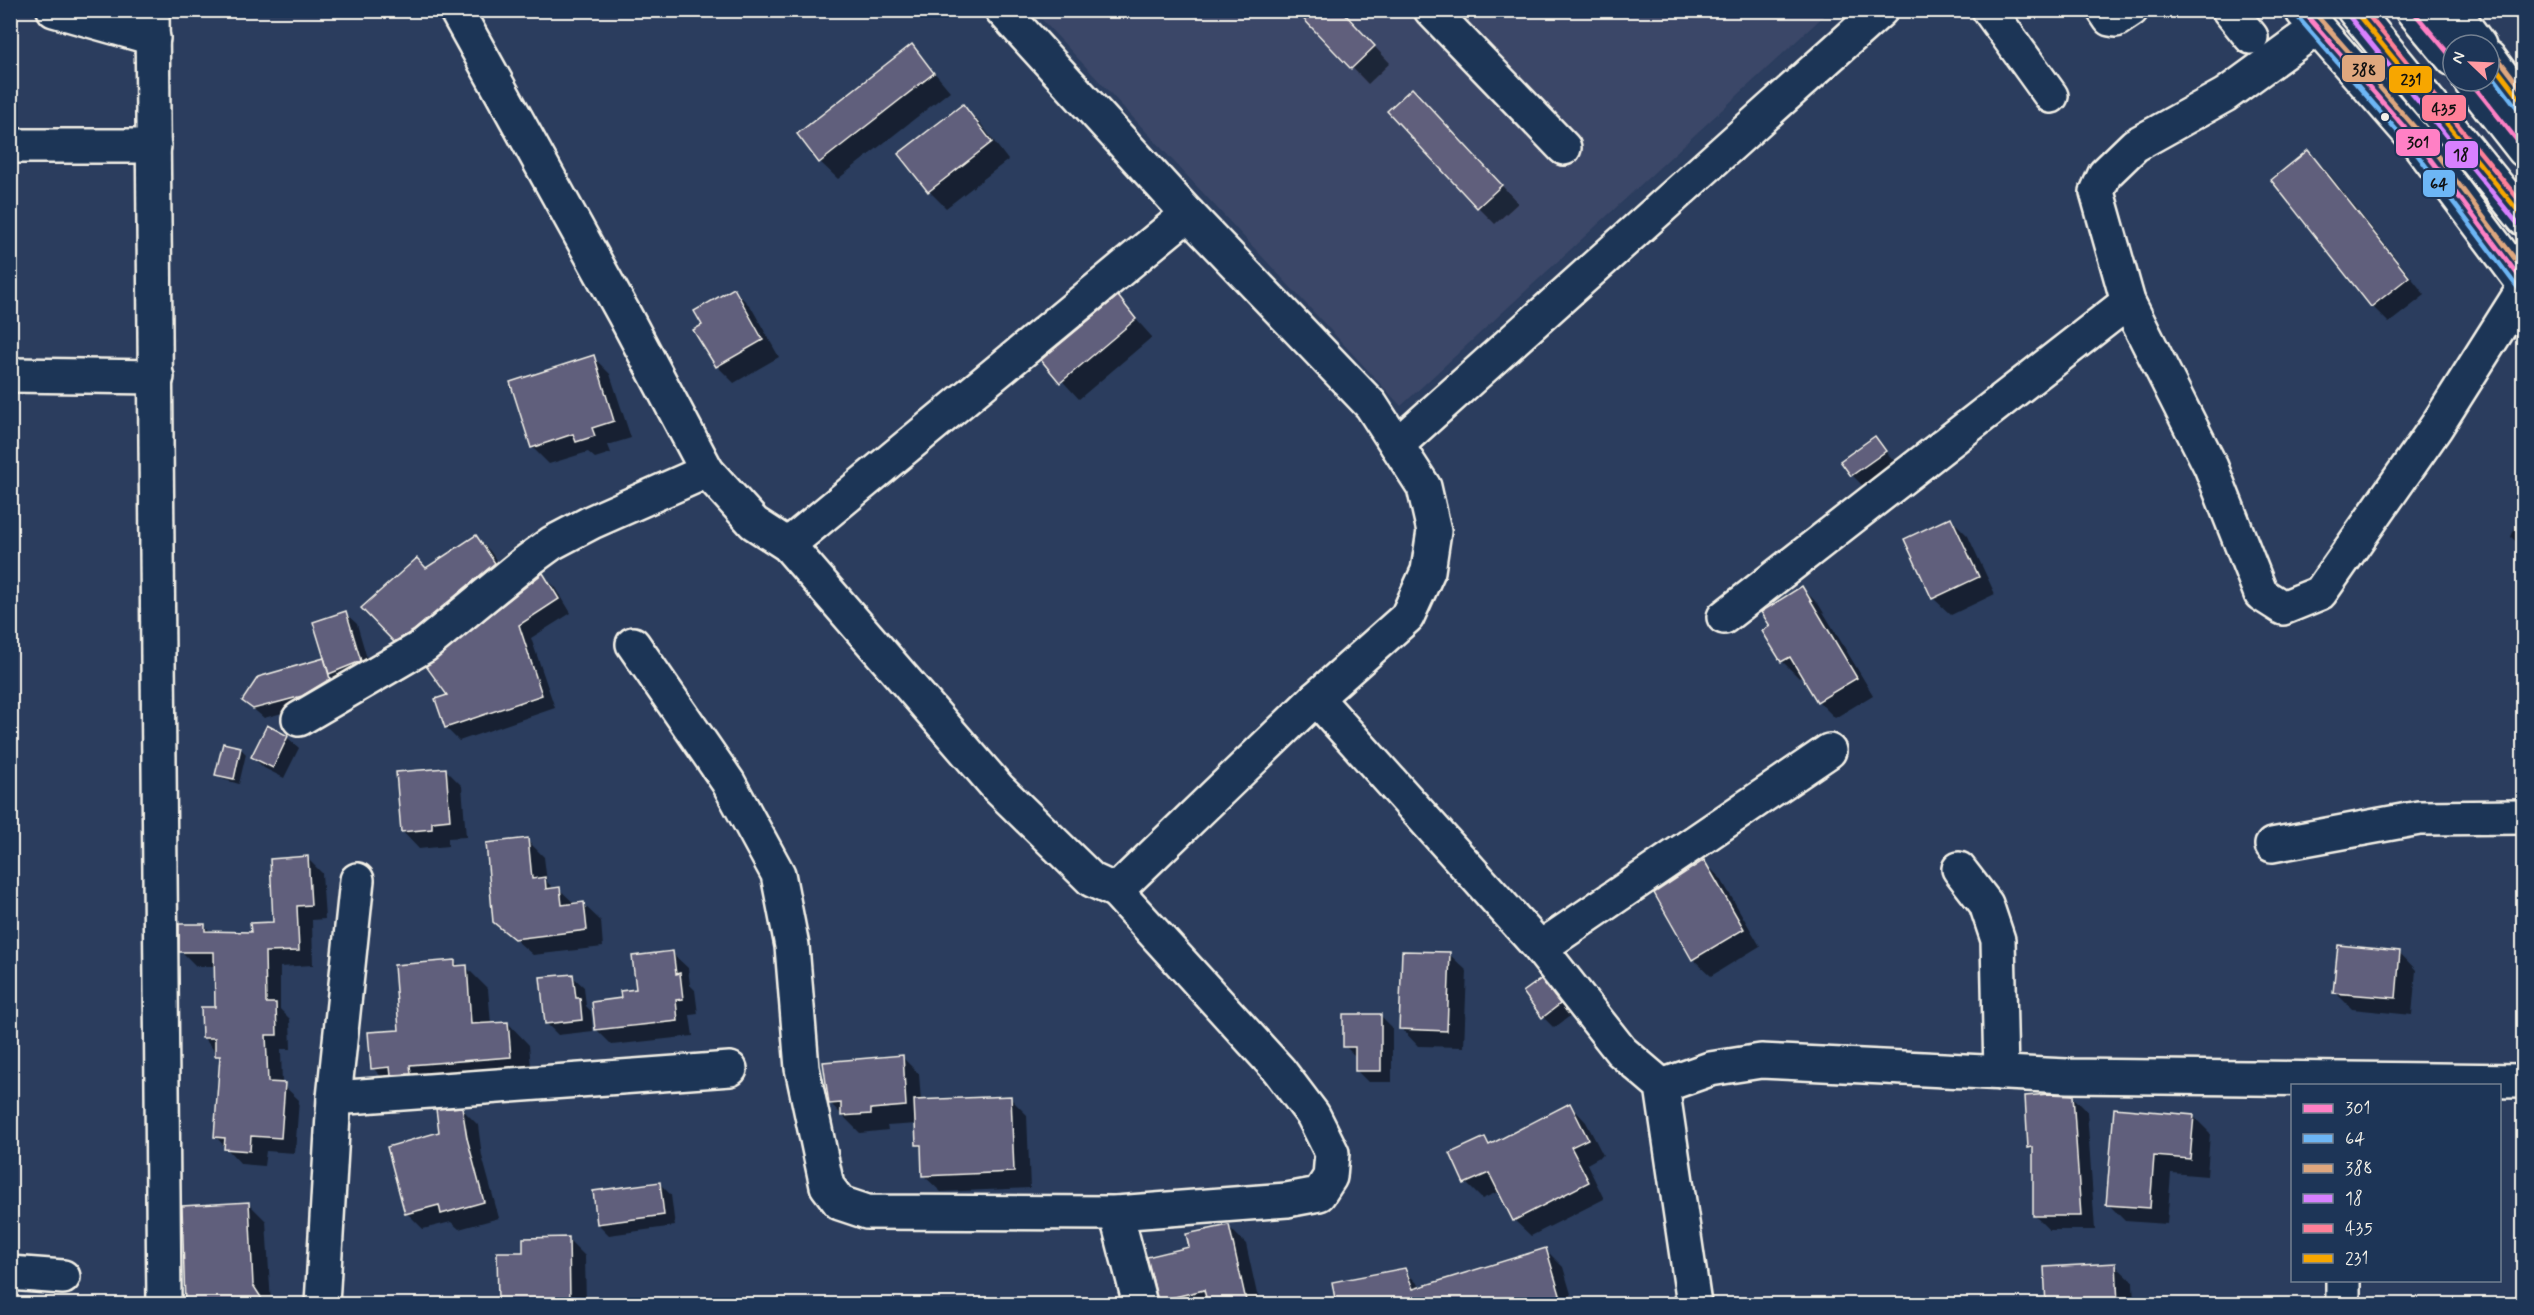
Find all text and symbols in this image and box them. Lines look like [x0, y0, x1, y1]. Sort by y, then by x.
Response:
north arrow [2441, 33, 2501, 93]
text: N [2447, 49, 2470, 67]
line badge: 388 [2341, 54, 2386, 83]
text: 388 [2352, 60, 2376, 81]
line badge: 231 [2388, 65, 2433, 94]
text: 231 [2401, 70, 2421, 91]
line badge: 435 [2421, 94, 2467, 122]
text: 435 [2432, 99, 2457, 120]
unlabelled marker [2379, 111, 2391, 123]
line badge: 301 [2395, 128, 2441, 157]
text: 301 [2407, 133, 2429, 154]
line badge: 18 [2444, 140, 2479, 169]
text: 18 [2453, 145, 2469, 166]
line badge: 64 [2422, 169, 2456, 198]
text: 64 [2430, 174, 2448, 195]
legend [2291, 1084, 2501, 1282]
text: 301 [2345, 1097, 2370, 1121]
text: 64 [2345, 1127, 2365, 1151]
text: 388 [2345, 1157, 2373, 1181]
text: 18 [2345, 1187, 2363, 1211]
text: 435 [2345, 1217, 2373, 1241]
text: 231 [2345, 1247, 2368, 1271]

